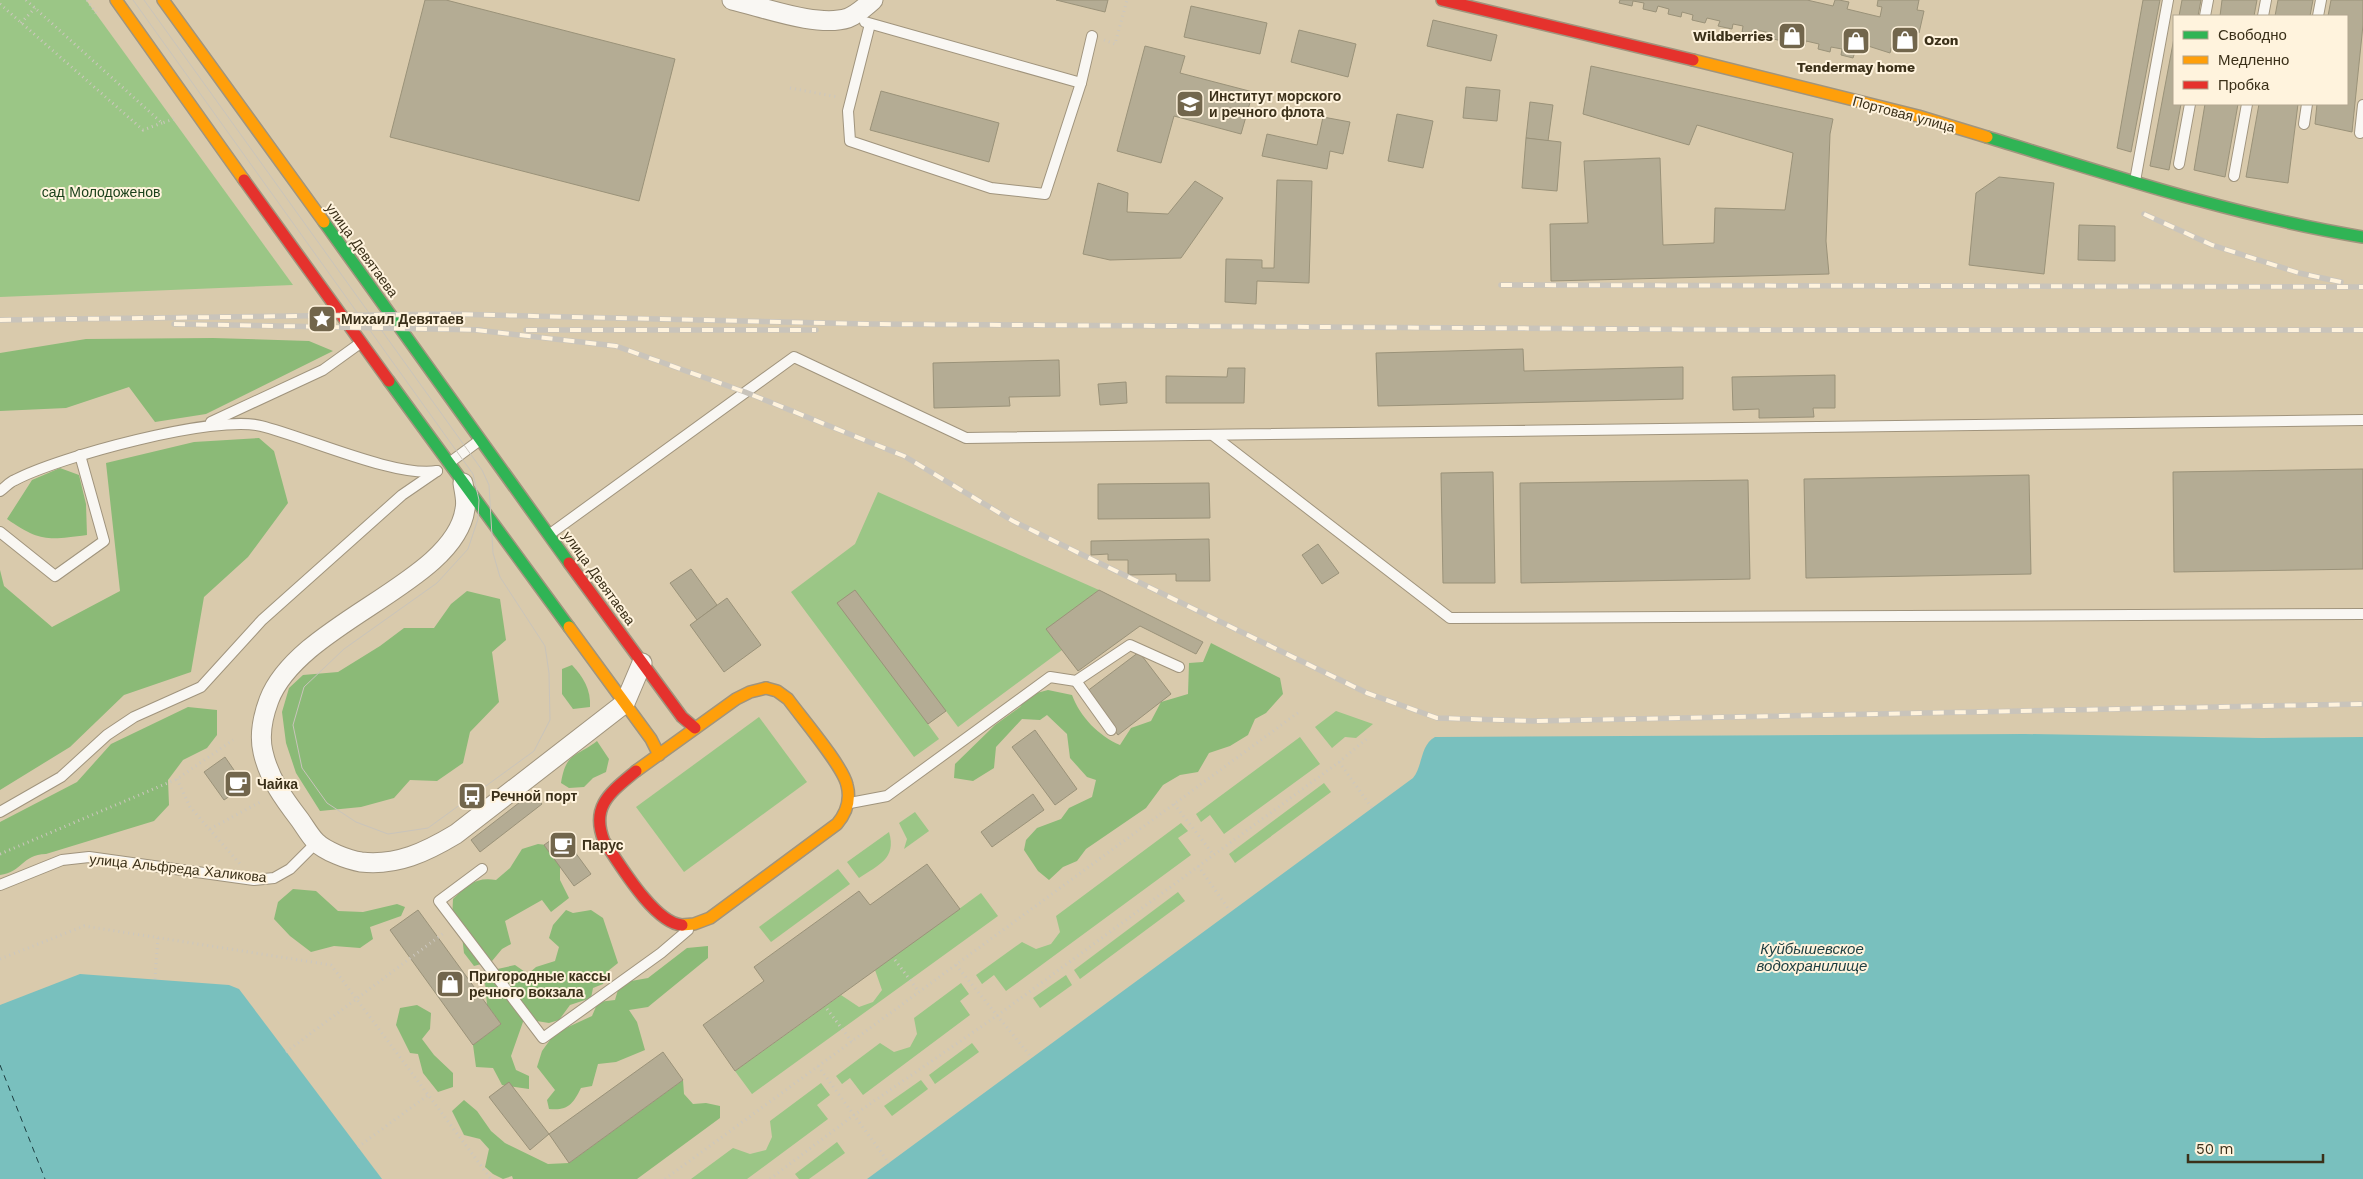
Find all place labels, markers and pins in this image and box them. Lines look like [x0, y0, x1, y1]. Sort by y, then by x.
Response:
shop icon: Wildberries [1777, 21, 1807, 51]
shop icon: Ozon [1890, 25, 1920, 55]
shop icon: Tendermay home [1841, 26, 1871, 56]
place label: Wildberries [1693, 28, 1774, 44]
place label: Ozon [1924, 32, 1959, 48]
place label: Tendermay home [1797, 59, 1915, 75]
place label: Институт морского и речного флота [1209, 88, 1341, 120]
school or university icon: Институт морского и речного флота [1175, 89, 1205, 119]
place icon: Михаил Девятаев [307, 304, 337, 334]
place label: Михаил Девятаев [341, 311, 464, 327]
cafe icon: Чайка [223, 769, 253, 799]
place label: Чайка [257, 776, 298, 792]
bus stop icon: Речной порт [457, 781, 487, 811]
place label: Речной порт [491, 788, 578, 804]
cafe icon: Парус [548, 830, 578, 860]
place label: Парус [582, 837, 624, 853]
place label: Пригородные кассы речного вокзала [469, 968, 611, 1000]
shop icon: Пригородные кассы речного вокзала [435, 969, 465, 999]

